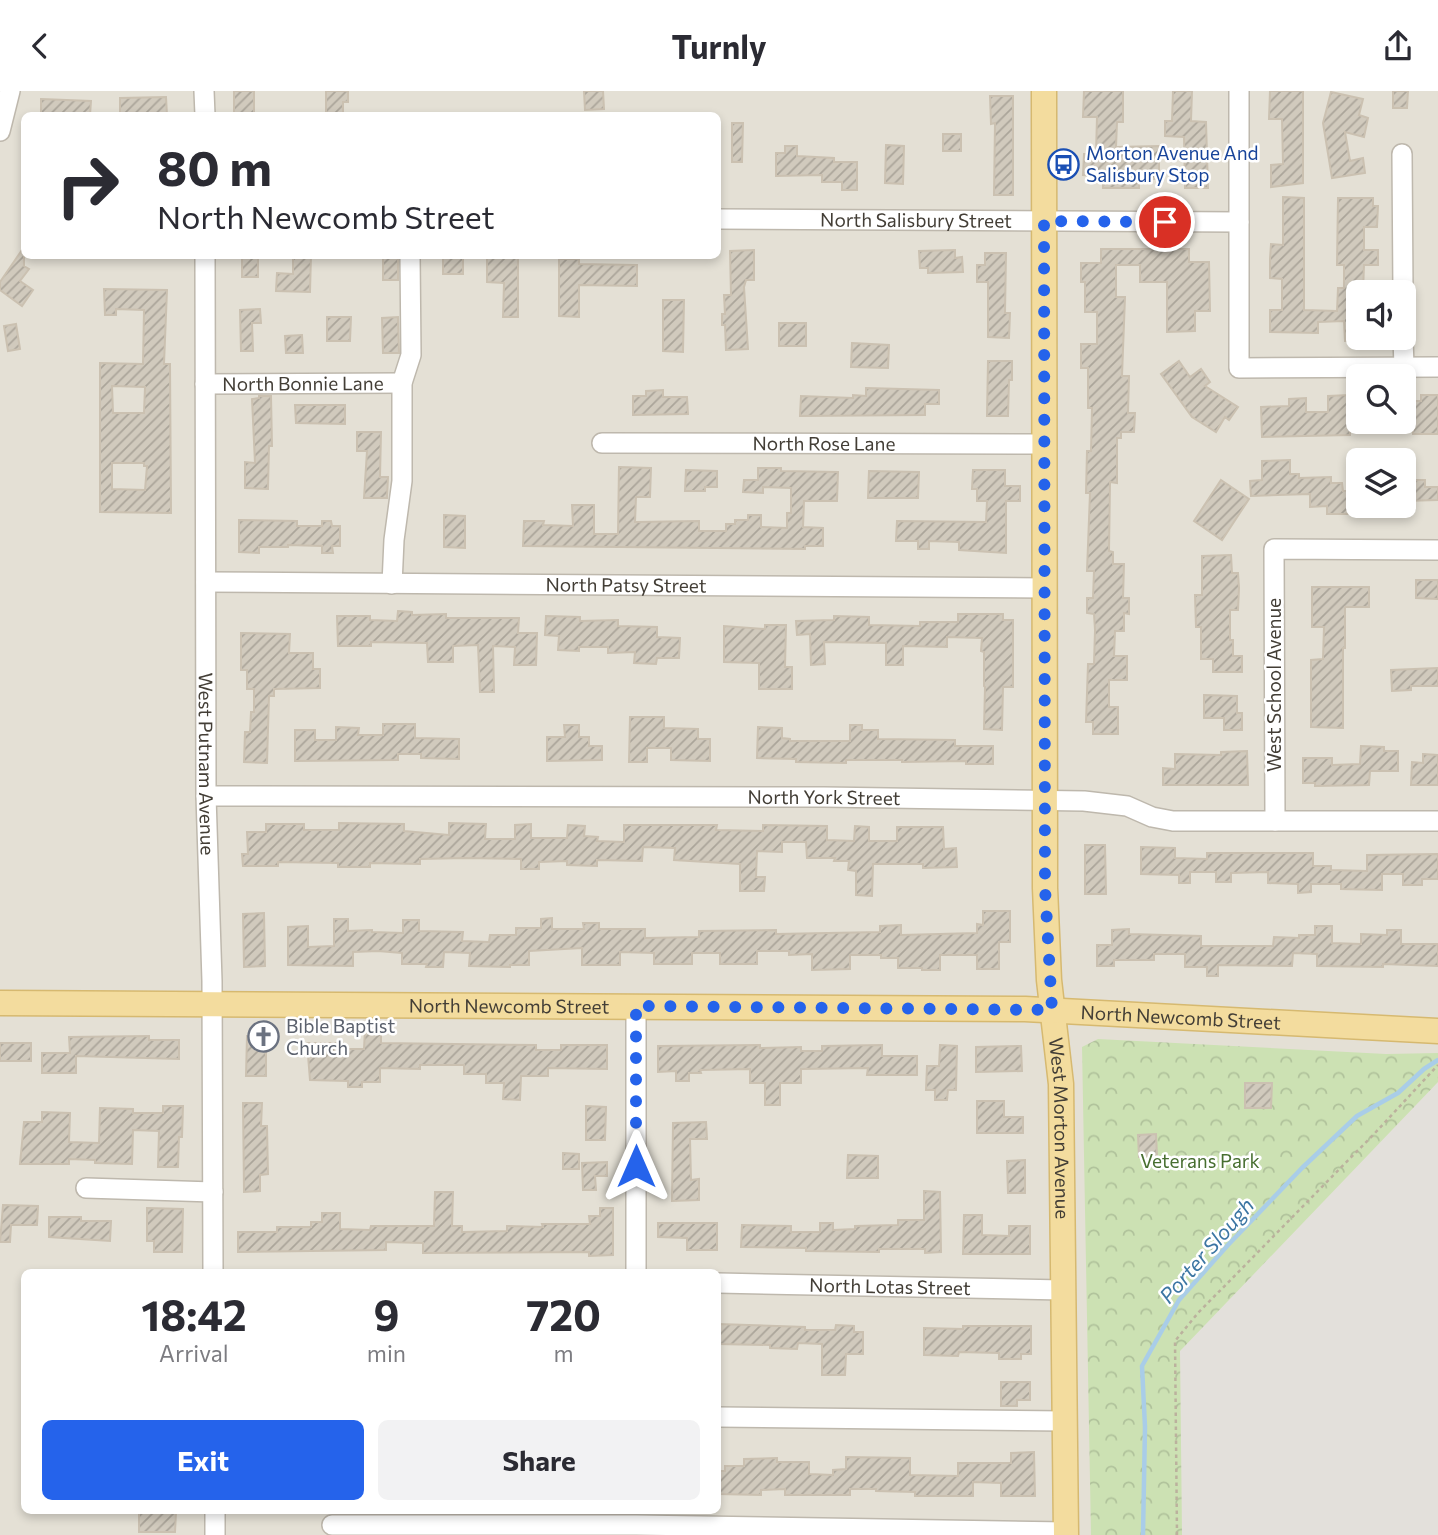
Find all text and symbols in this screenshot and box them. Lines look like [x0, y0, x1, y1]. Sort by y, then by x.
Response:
text: Turnly [672, 26, 766, 66]
icon: back [21, 27, 59, 65]
icon: share [1379, 27, 1417, 65]
text: 80 m [157, 136, 272, 196]
icon: right [42, 140, 133, 231]
place label: Morton Avenue And Salisbury Stop [1086, 141, 1259, 186]
bus stop icon: Morton Avenue And Salisbury Stop [1046, 147, 1080, 181]
pin [1135, 192, 1195, 252]
text: North Newcomb Street [157, 196, 495, 236]
icon: arrive [1146, 203, 1184, 241]
street label: North Salisbury Street [820, 208, 1012, 232]
map controls [1346, 280, 1416, 518]
button: sound [1346, 280, 1416, 350]
button: search [1346, 364, 1416, 434]
street label: North Bonnie Lane [222, 371, 384, 395]
street label: North Rose Lane [752, 431, 896, 455]
button: layers [1346, 448, 1416, 518]
street label: North Patsy Street [545, 572, 707, 597]
street label: West School Avenue [1262, 598, 1285, 772]
street label: West Putnam Avenue [195, 673, 220, 856]
street label: North York Street [748, 785, 901, 809]
street label: North Newcomb Street [409, 993, 610, 1018]
street label: North Newcomb Street [1080, 1000, 1282, 1034]
place label: Bible Baptist Church [286, 1014, 395, 1059]
church icon: Bible Baptist Church [246, 1020, 280, 1054]
street label: West Morton Avenue [1045, 1036, 1074, 1219]
position arrow [599, 1129, 673, 1203]
park label: Veterans Park [1140, 1149, 1260, 1172]
water label: Porter Slough [1153, 1192, 1258, 1308]
street label: North Lotas Street [809, 1273, 971, 1299]
text: 18:42 [141, 1288, 247, 1340]
text: 9 [373, 1288, 399, 1340]
text: 720 [526, 1288, 601, 1340]
text: Arrival [159, 1339, 229, 1367]
text: min [367, 1339, 406, 1367]
text: m [553, 1339, 574, 1367]
button: Exit [42, 1420, 364, 1500]
button: Share [378, 1420, 700, 1500]

